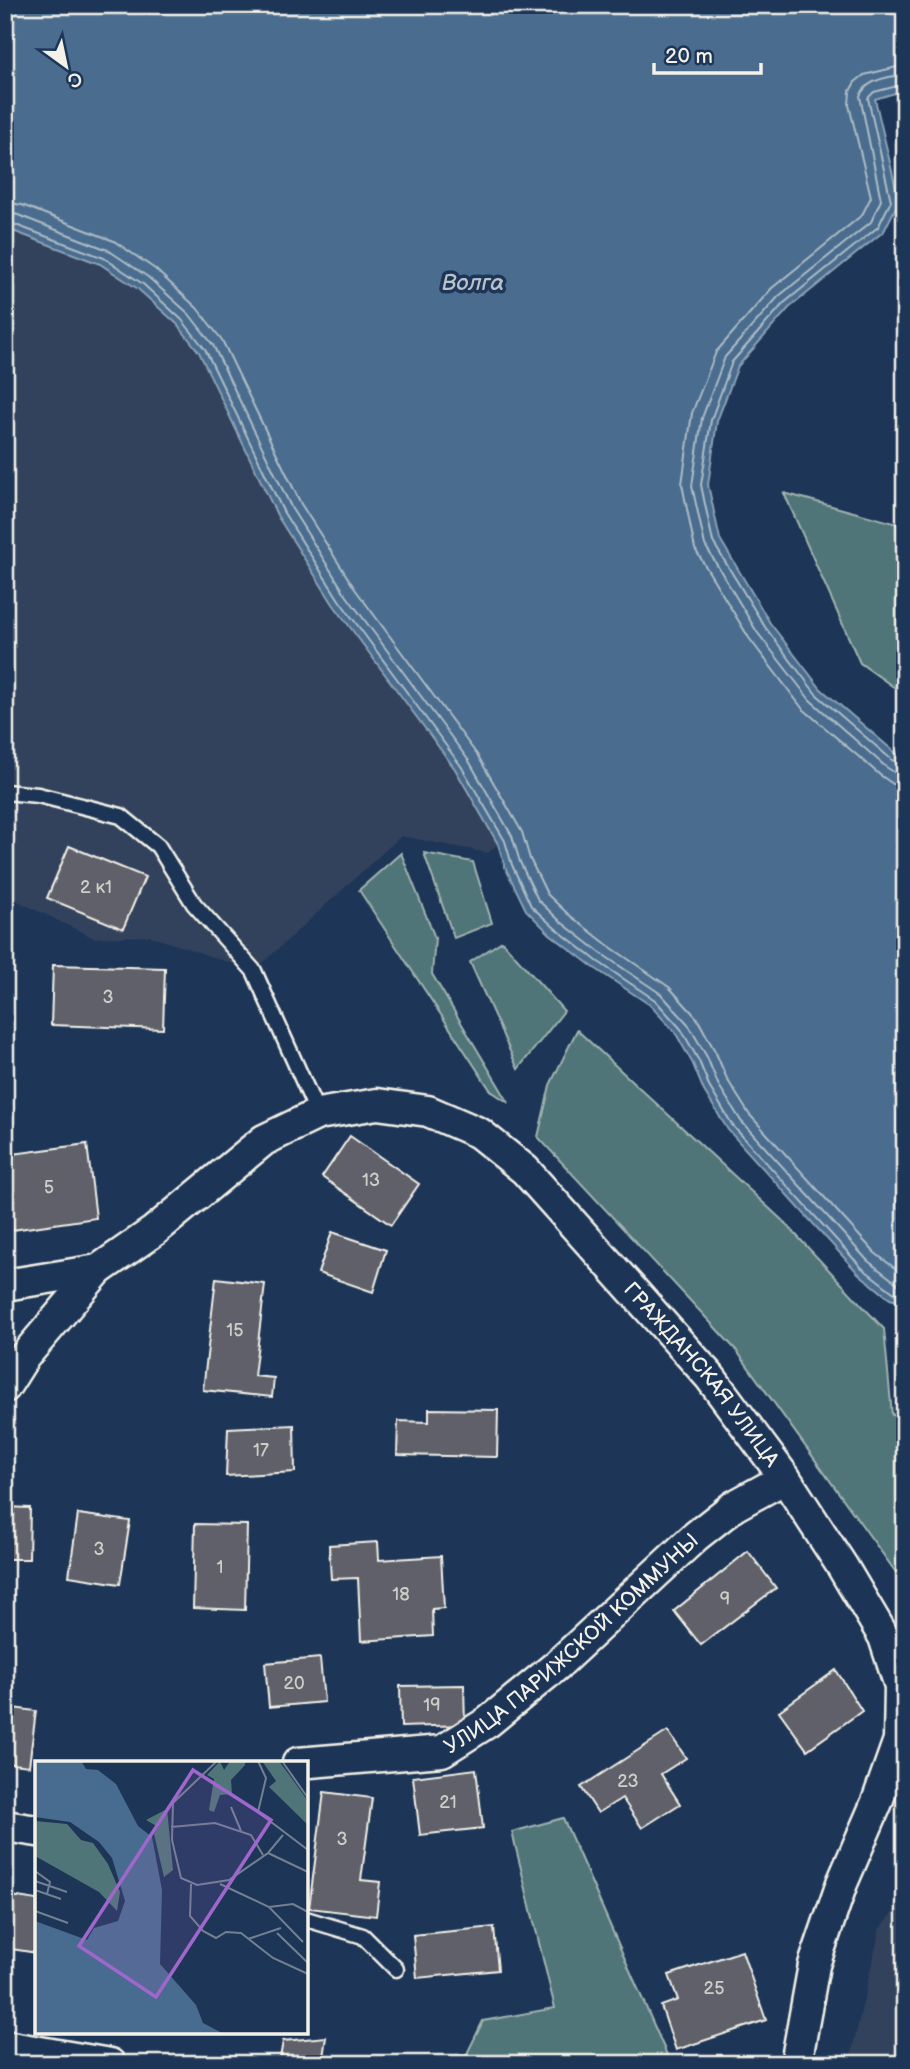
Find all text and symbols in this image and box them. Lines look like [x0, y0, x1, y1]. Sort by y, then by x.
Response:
north arrow [32, 32, 102, 102]
scale bar [654, 32, 761, 76]
text: 20 m [665, 44, 713, 69]
text: С [63, 66, 86, 92]
water label: Волга [442, 269, 504, 297]
house number: 2 к1 [80, 877, 112, 898]
house number: 3 [102, 987, 114, 1008]
house number: 13 [362, 1170, 380, 1191]
house number: 5 [44, 1177, 54, 1198]
street label: ГРАЖДАНСКАЯ УЛИЦА [618, 1277, 785, 1472]
house number: 15 [226, 1320, 244, 1341]
house number: 17 [253, 1440, 269, 1461]
street label: УЛИЦА ПАРИЖСКОЙ КОММУНЫ [440, 1528, 704, 1759]
house number: 3 [93, 1539, 105, 1560]
house number: 1 [217, 1557, 223, 1578]
house number: 18 [392, 1584, 410, 1605]
house number: 9 [720, 1589, 730, 1610]
house number: 20 [283, 1673, 305, 1694]
house number: 19 [423, 1695, 441, 1716]
inset map [35, 1761, 308, 2034]
house number: 23 [617, 1771, 639, 1792]
house number: 21 [439, 1792, 457, 1813]
house number: 3 [336, 1829, 348, 1850]
house number: 25 [704, 1978, 724, 1999]

